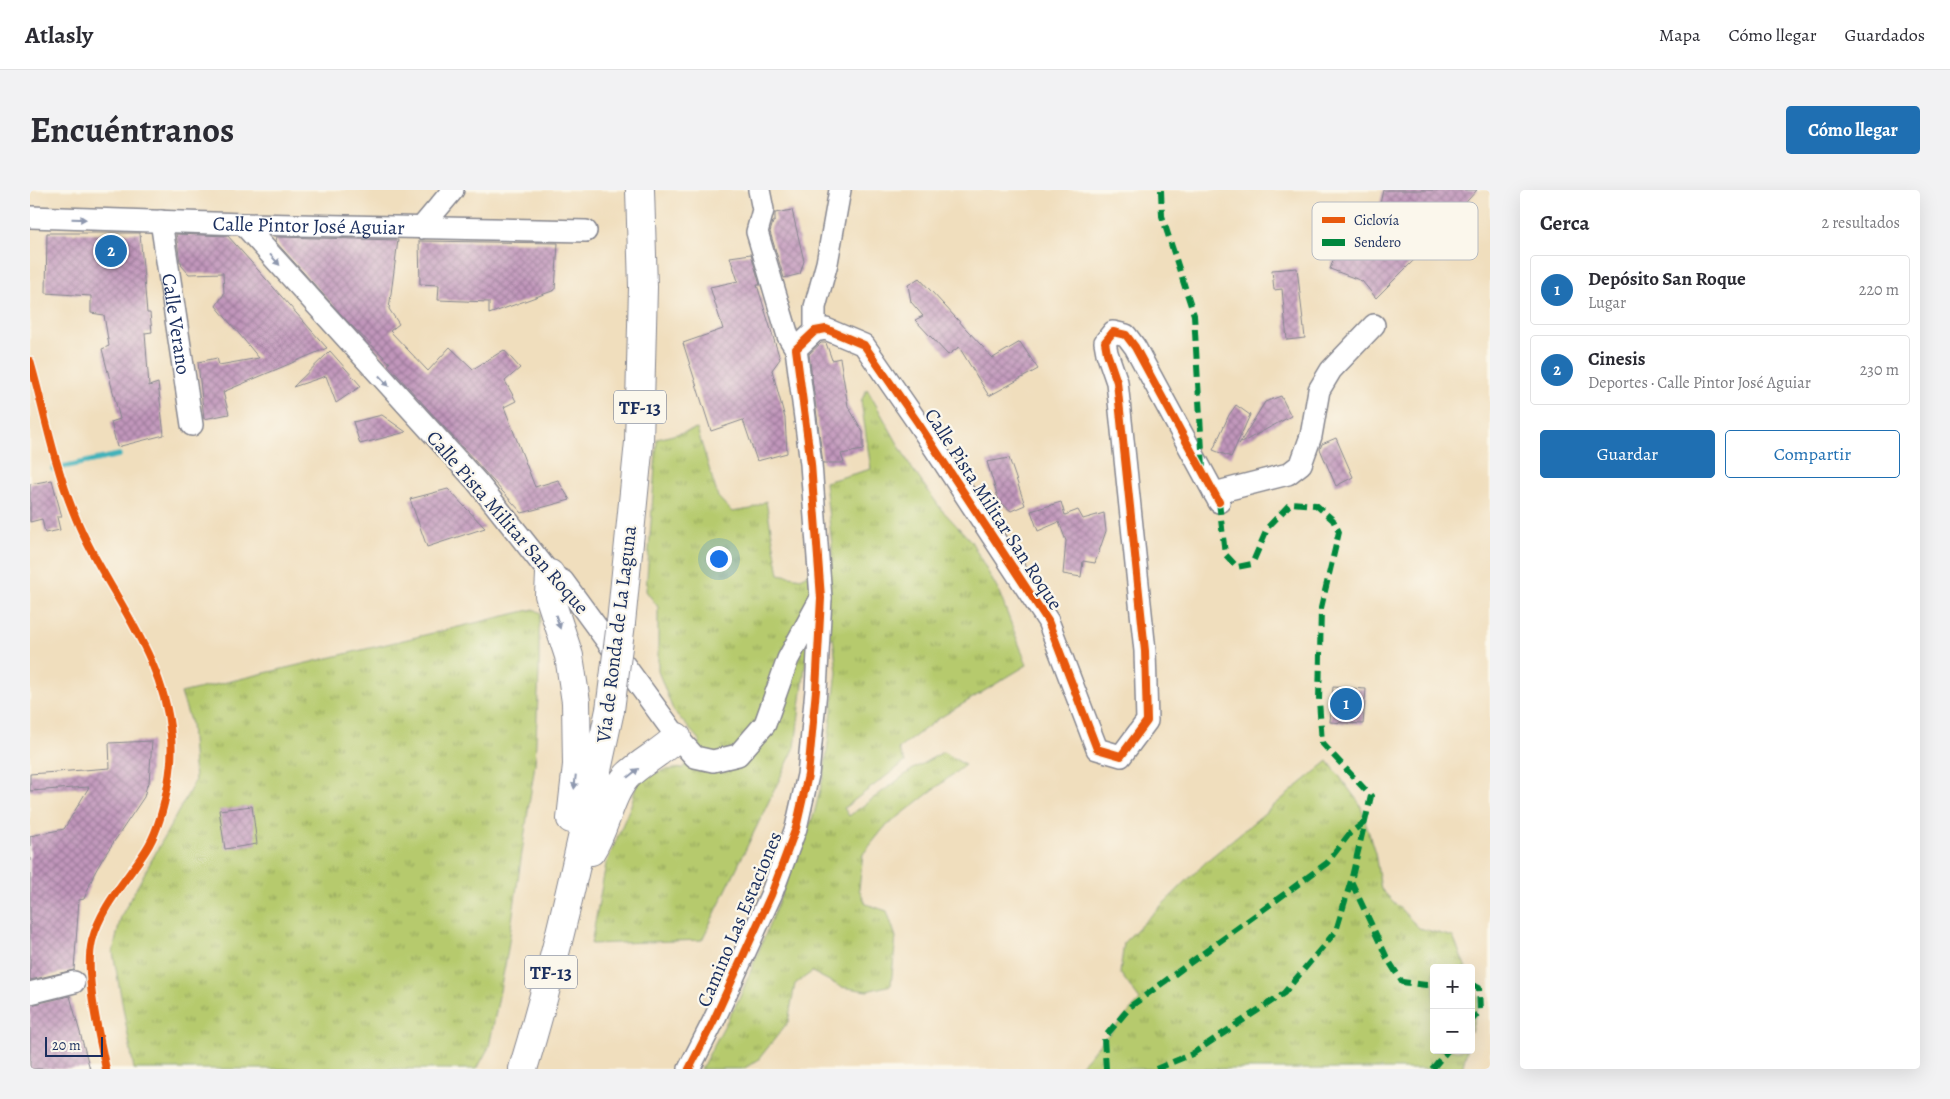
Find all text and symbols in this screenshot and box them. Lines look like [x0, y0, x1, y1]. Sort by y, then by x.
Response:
text: Atlasly [25, 19, 93, 51]
text: Mapa [1659, 23, 1700, 47]
text: Cómo llegar [1728, 23, 1817, 47]
text: Guardados [1845, 23, 1925, 47]
text: Encuéntranos [30, 106, 234, 154]
button: Cómo llegar [1786, 106, 1920, 154]
legend [1312, 202, 1478, 260]
text: Cerca [1540, 209, 1590, 237]
street label: Calle Pintor José Aguiar [212, 210, 406, 241]
text: Ciclovía [1354, 211, 1400, 230]
text: 2 resultados [1821, 212, 1900, 234]
one-way arrow [71, 216, 87, 224]
pin: 2 [95, 232, 127, 270]
text: Sendero [1354, 233, 1401, 252]
one-way arrow [269, 254, 281, 266]
text: Depósito San Roque [1588, 266, 1746, 292]
street label: Calle Verano [155, 271, 197, 376]
text: 1 [1554, 279, 1560, 301]
text: 220 m [1859, 279, 1899, 301]
text: Lugar [1588, 292, 1626, 314]
text: Cinesis [1588, 346, 1645, 372]
text: 2 [1553, 359, 1561, 381]
text: 230 m [1860, 359, 1899, 381]
text: Deportes · Calle Pintor José Aguiar [1588, 372, 1811, 394]
one-way arrow [378, 374, 390, 386]
road number: TF-13 [614, 390, 666, 423]
street label: Calle Pista Militar San Roque [918, 403, 1069, 615]
street label: Calle Pista Militar San Roque [420, 425, 595, 620]
button: Guardar [1540, 430, 1715, 478]
button: Compartir [1725, 430, 1900, 478]
street label: Vía de Ronda de La Laguna [590, 523, 643, 745]
your location [706, 546, 732, 572]
one-way arrow [554, 614, 562, 629]
pin: 1 [1330, 685, 1362, 723]
one-way arrow [626, 767, 639, 778]
one-way arrow [571, 774, 579, 790]
street label: Camino Las Estaciones [690, 827, 789, 1011]
road number: TF-13 [525, 956, 577, 989]
map controls [1430, 964, 1475, 1054]
button: + [1430, 964, 1475, 1009]
button: − [1430, 1009, 1475, 1054]
scale bar [45, 1034, 102, 1057]
text: 20 m [52, 1036, 81, 1055]

